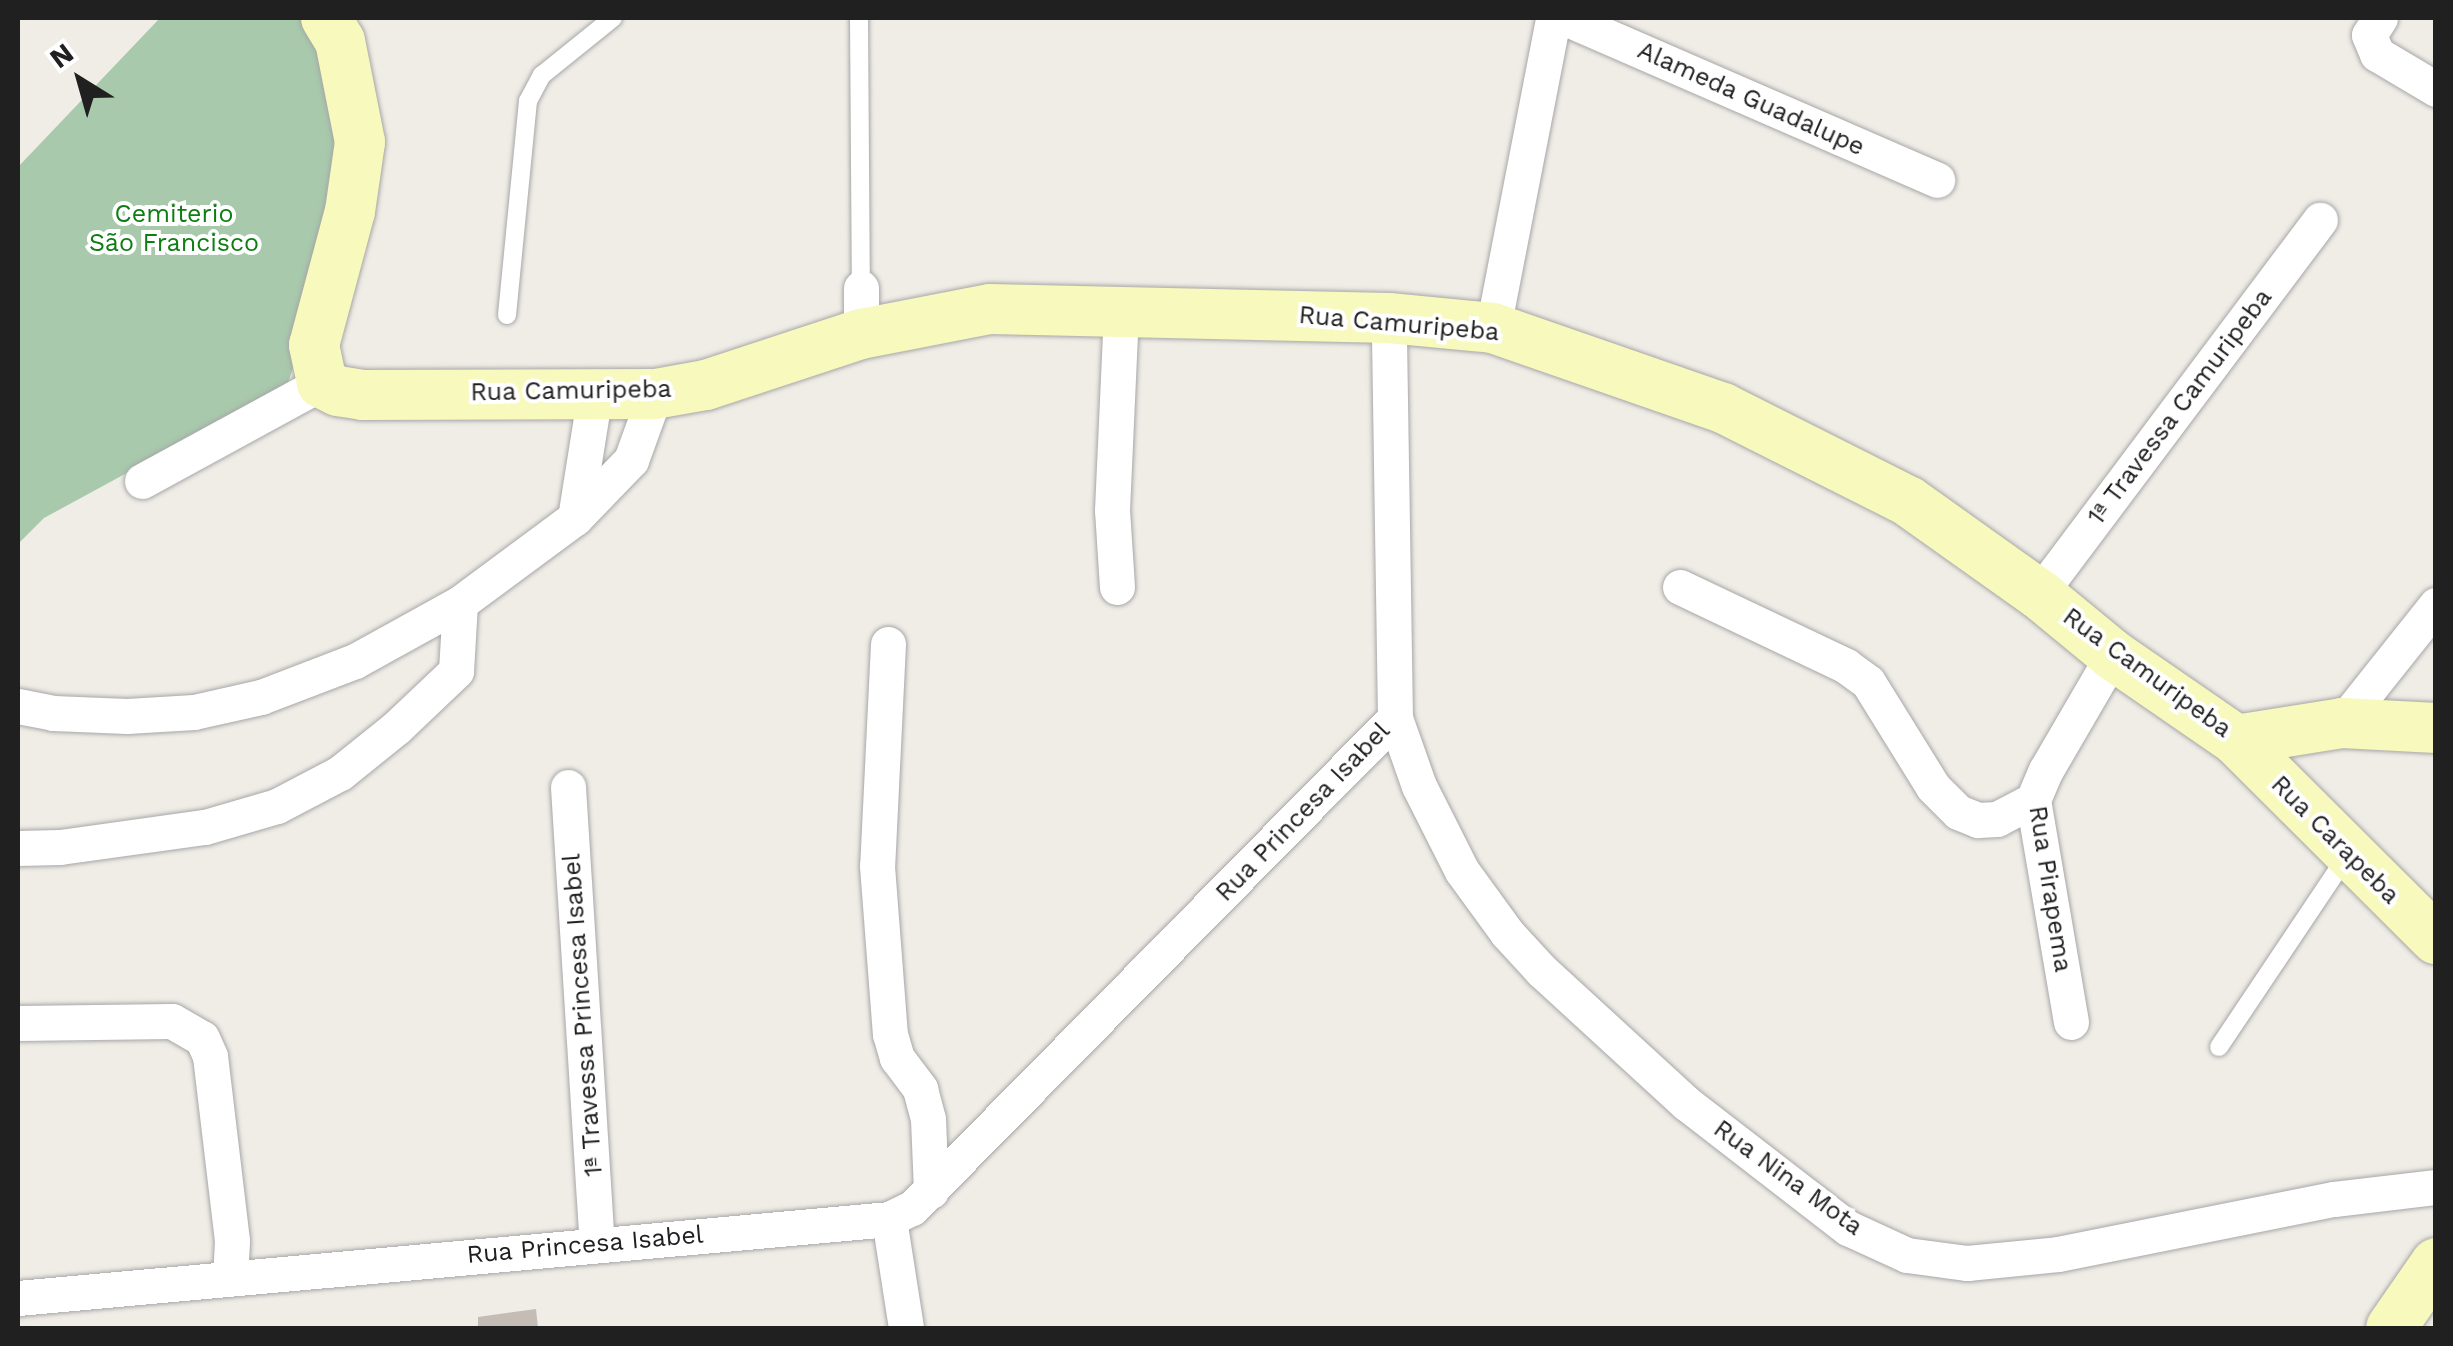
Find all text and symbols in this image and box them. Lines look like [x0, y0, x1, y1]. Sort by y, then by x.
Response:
north arrow [30, 30, 130, 130]
street label: Alameda Guadalupe [1633, 35, 1869, 163]
text: N [43, 36, 80, 75]
park label: Cemiterio São Francisco [89, 200, 259, 259]
street label: 1ª Travessa Camuripeba [2081, 283, 2279, 531]
street label: Rua Camuripeba [1297, 300, 1501, 348]
street label: Rua Camuripeba [470, 374, 672, 408]
street label: Rua Camuripeba [2057, 602, 2237, 744]
street label: Rua Princesa Isabel [1209, 716, 1397, 908]
street label: Rua Carapeba [2264, 769, 2406, 911]
street label: Rua Pirapema [2022, 803, 2078, 975]
street label: 1ª Travessa Princesa Isabel [557, 852, 609, 1178]
street label: Rua Nina Mota [1707, 1114, 1869, 1242]
street label: Rua Princesa Isabel [465, 1220, 705, 1270]

